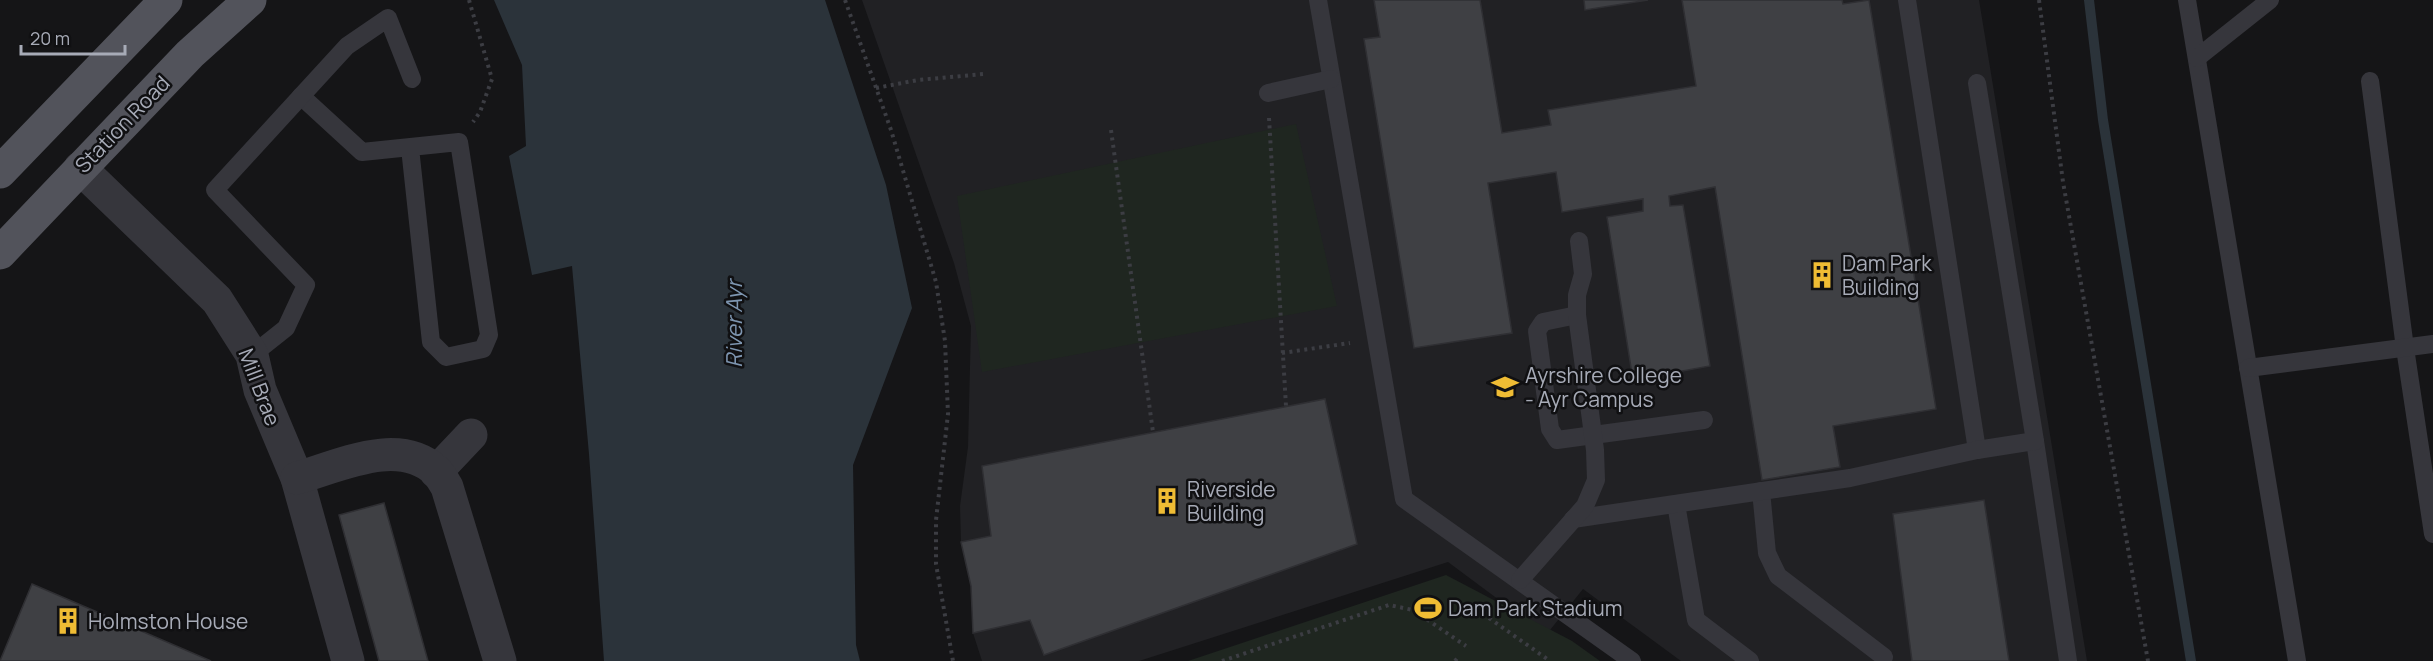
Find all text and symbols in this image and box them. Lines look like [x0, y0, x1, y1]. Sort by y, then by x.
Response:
scale bar [21, 18, 124, 56]
text: 20 m [30, 26, 70, 50]
street label: Station Road [68, 69, 176, 179]
place label: Dam Park Building [1842, 249, 1932, 301]
building icon: Dam Park Building [1807, 260, 1837, 290]
water label: River Ayr [719, 277, 749, 368]
street label: Mill Brae [232, 344, 288, 430]
place label: Ayrshire College - Ayr Campus [1525, 361, 1682, 413]
school or university icon: Ayrshire College - Ayr Campus [1490, 372, 1520, 402]
place label: Riverside Building [1187, 475, 1275, 527]
building icon: Riverside Building [1152, 486, 1182, 516]
sports icon: Dam Park Stadium [1413, 593, 1443, 623]
place label: Dam Park Stadium [1448, 594, 1622, 622]
building icon: Holmston House [53, 606, 83, 636]
place label: Holmston House [88, 607, 248, 635]

